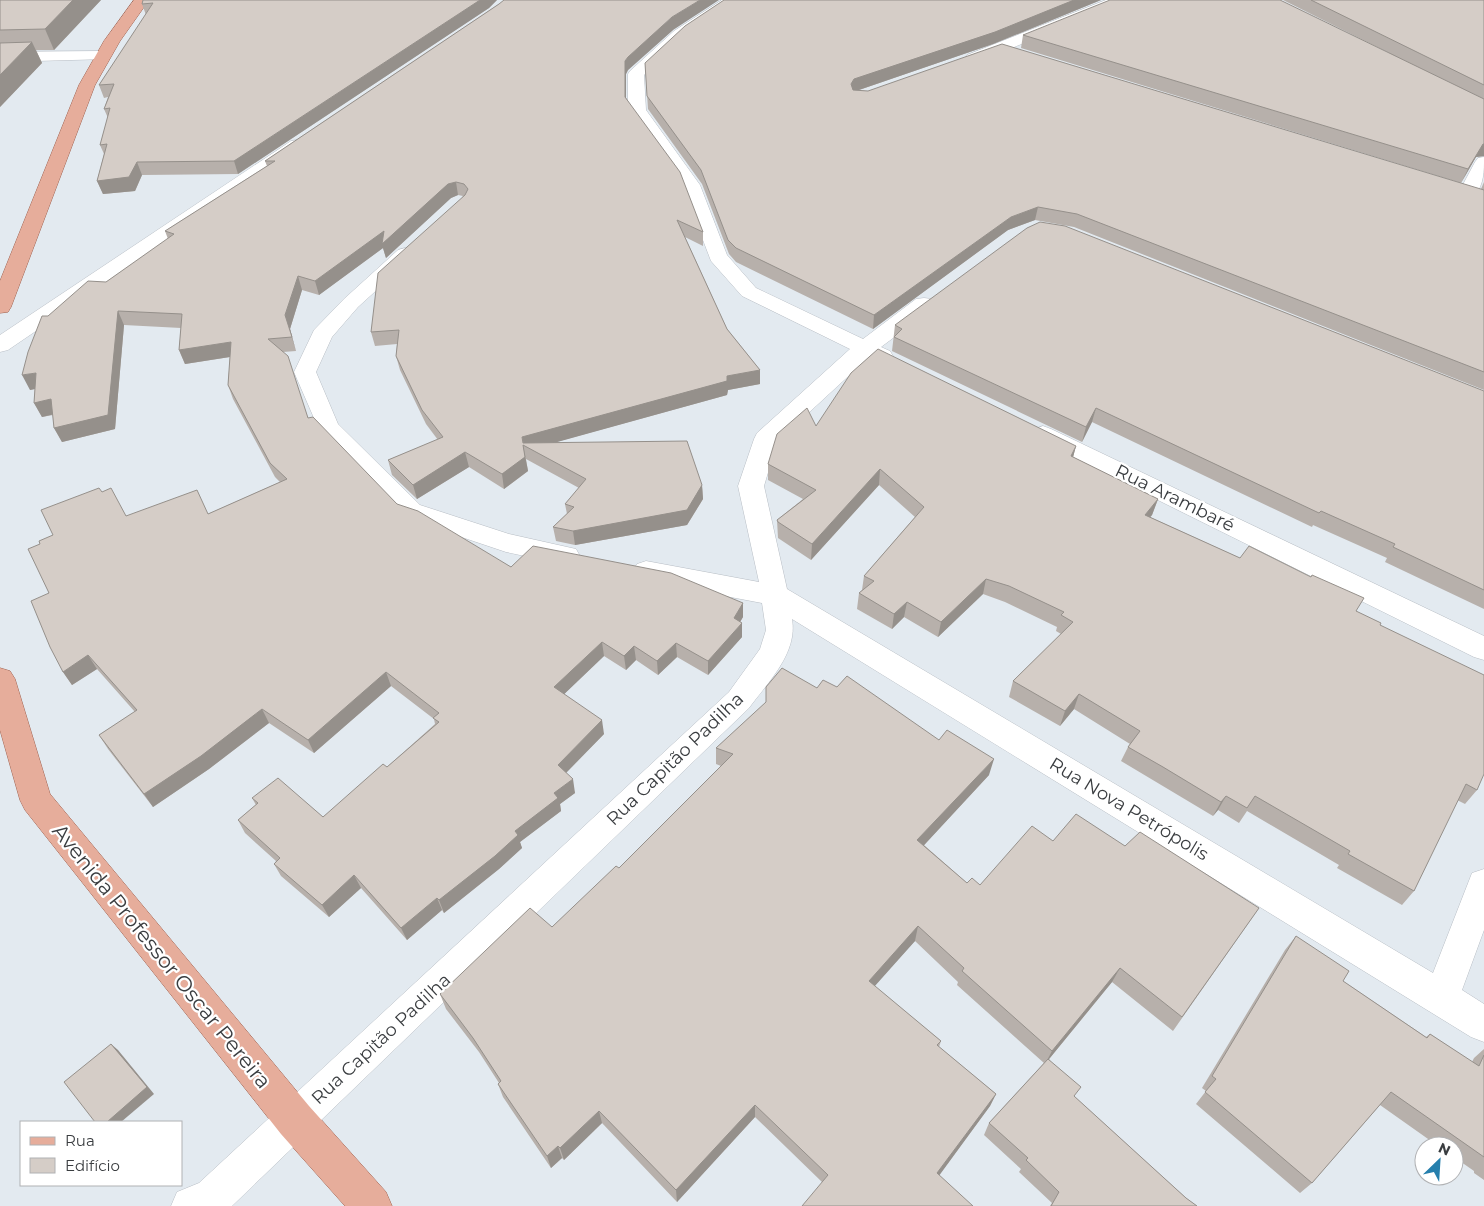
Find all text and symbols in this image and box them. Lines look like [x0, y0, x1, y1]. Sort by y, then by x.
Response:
street label: Rua Arambaré [1112, 460, 1238, 536]
street label: Rua Capitão Padilha [602, 688, 748, 830]
street label: Rua Nova Petrópolis [1045, 753, 1213, 865]
street label: Avenida Professor Oscar Pereira [47, 819, 277, 1093]
street label: Rua Capitão Padilha [307, 969, 455, 1109]
legend [20, 1121, 182, 1186]
text: Rua [65, 1131, 95, 1150]
north arrow [1414, 1136, 1464, 1186]
text: N [1436, 1139, 1453, 1160]
text: Edifício [65, 1156, 120, 1175]

